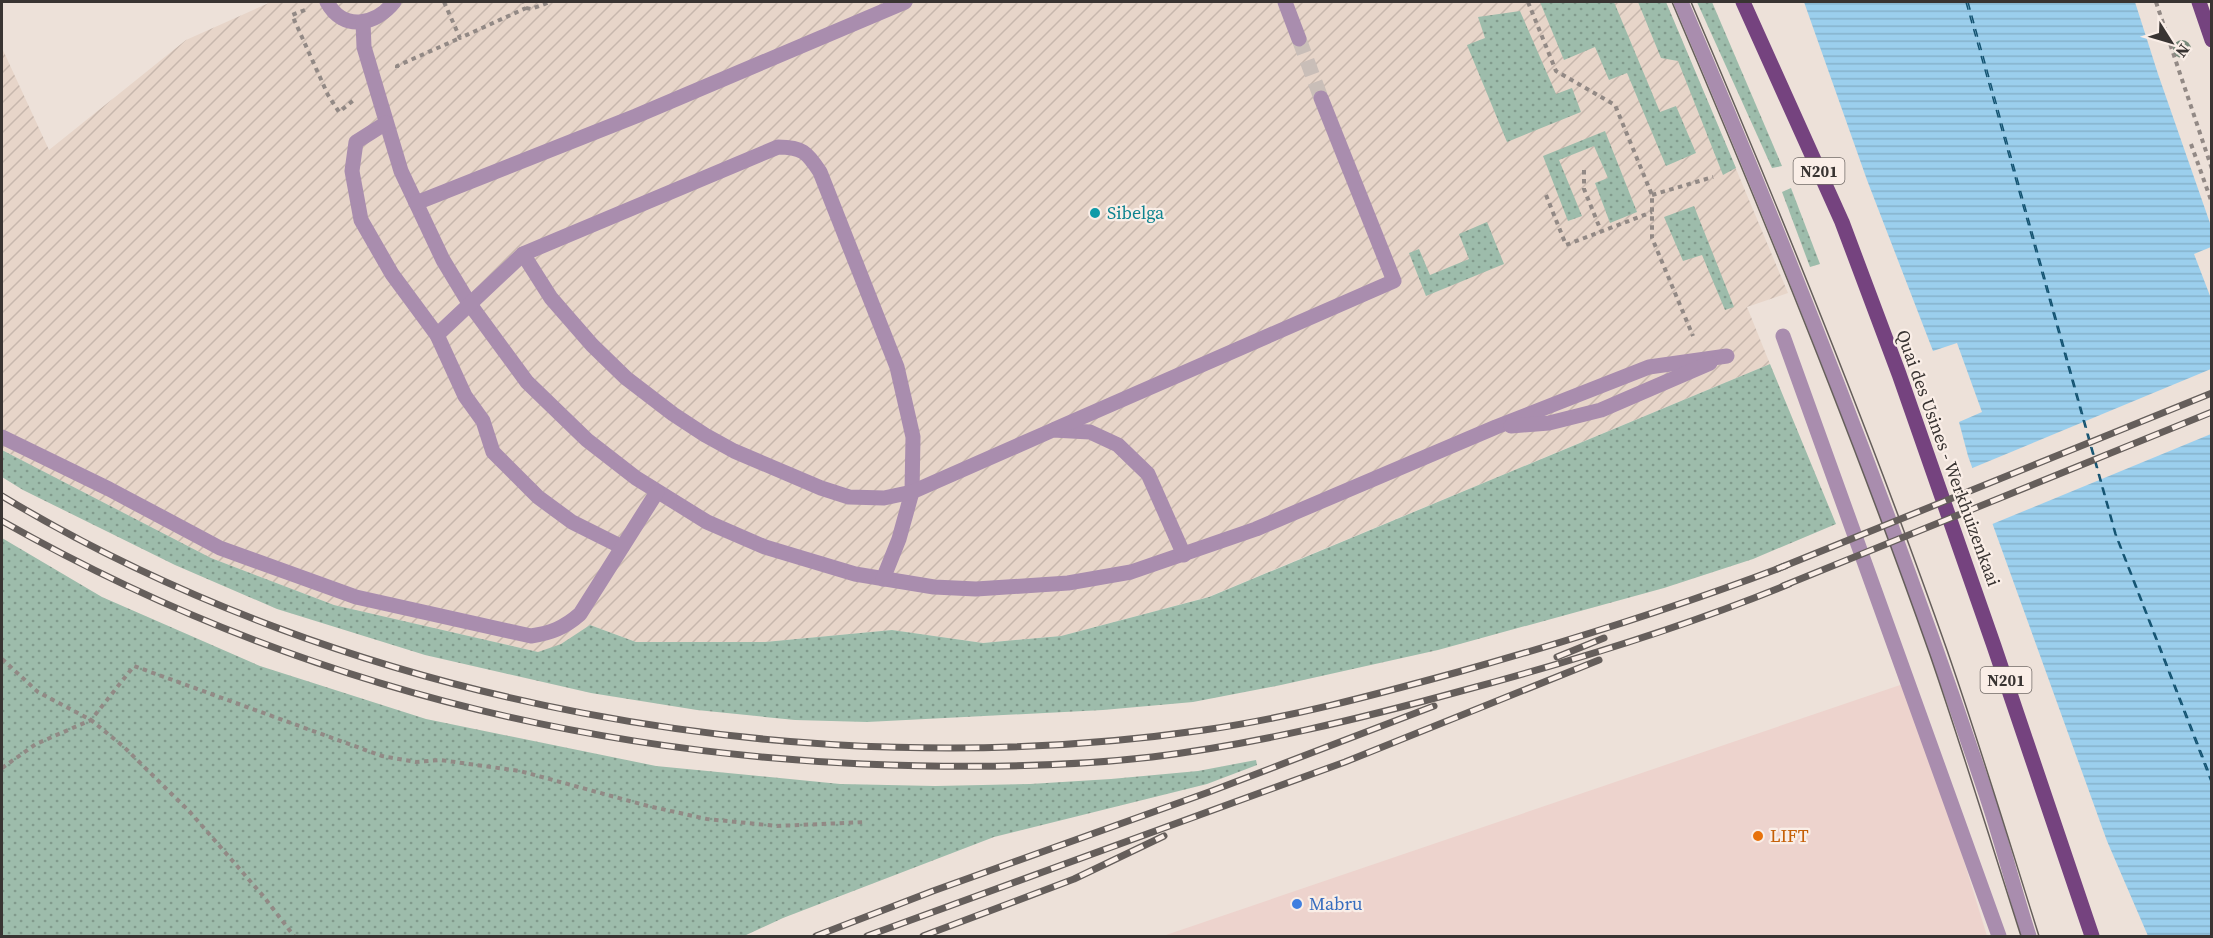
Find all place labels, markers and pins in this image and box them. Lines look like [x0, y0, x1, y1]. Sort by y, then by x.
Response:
place label: Sibelga [1107, 200, 1165, 225]
marker: Sibelga [1088, 206, 1102, 220]
place label: LIFT [1770, 823, 1809, 848]
marker: LIFT [1751, 829, 1765, 843]
place label: Mabru [1309, 891, 1363, 916]
marker: Mabru [1290, 897, 1304, 911]

